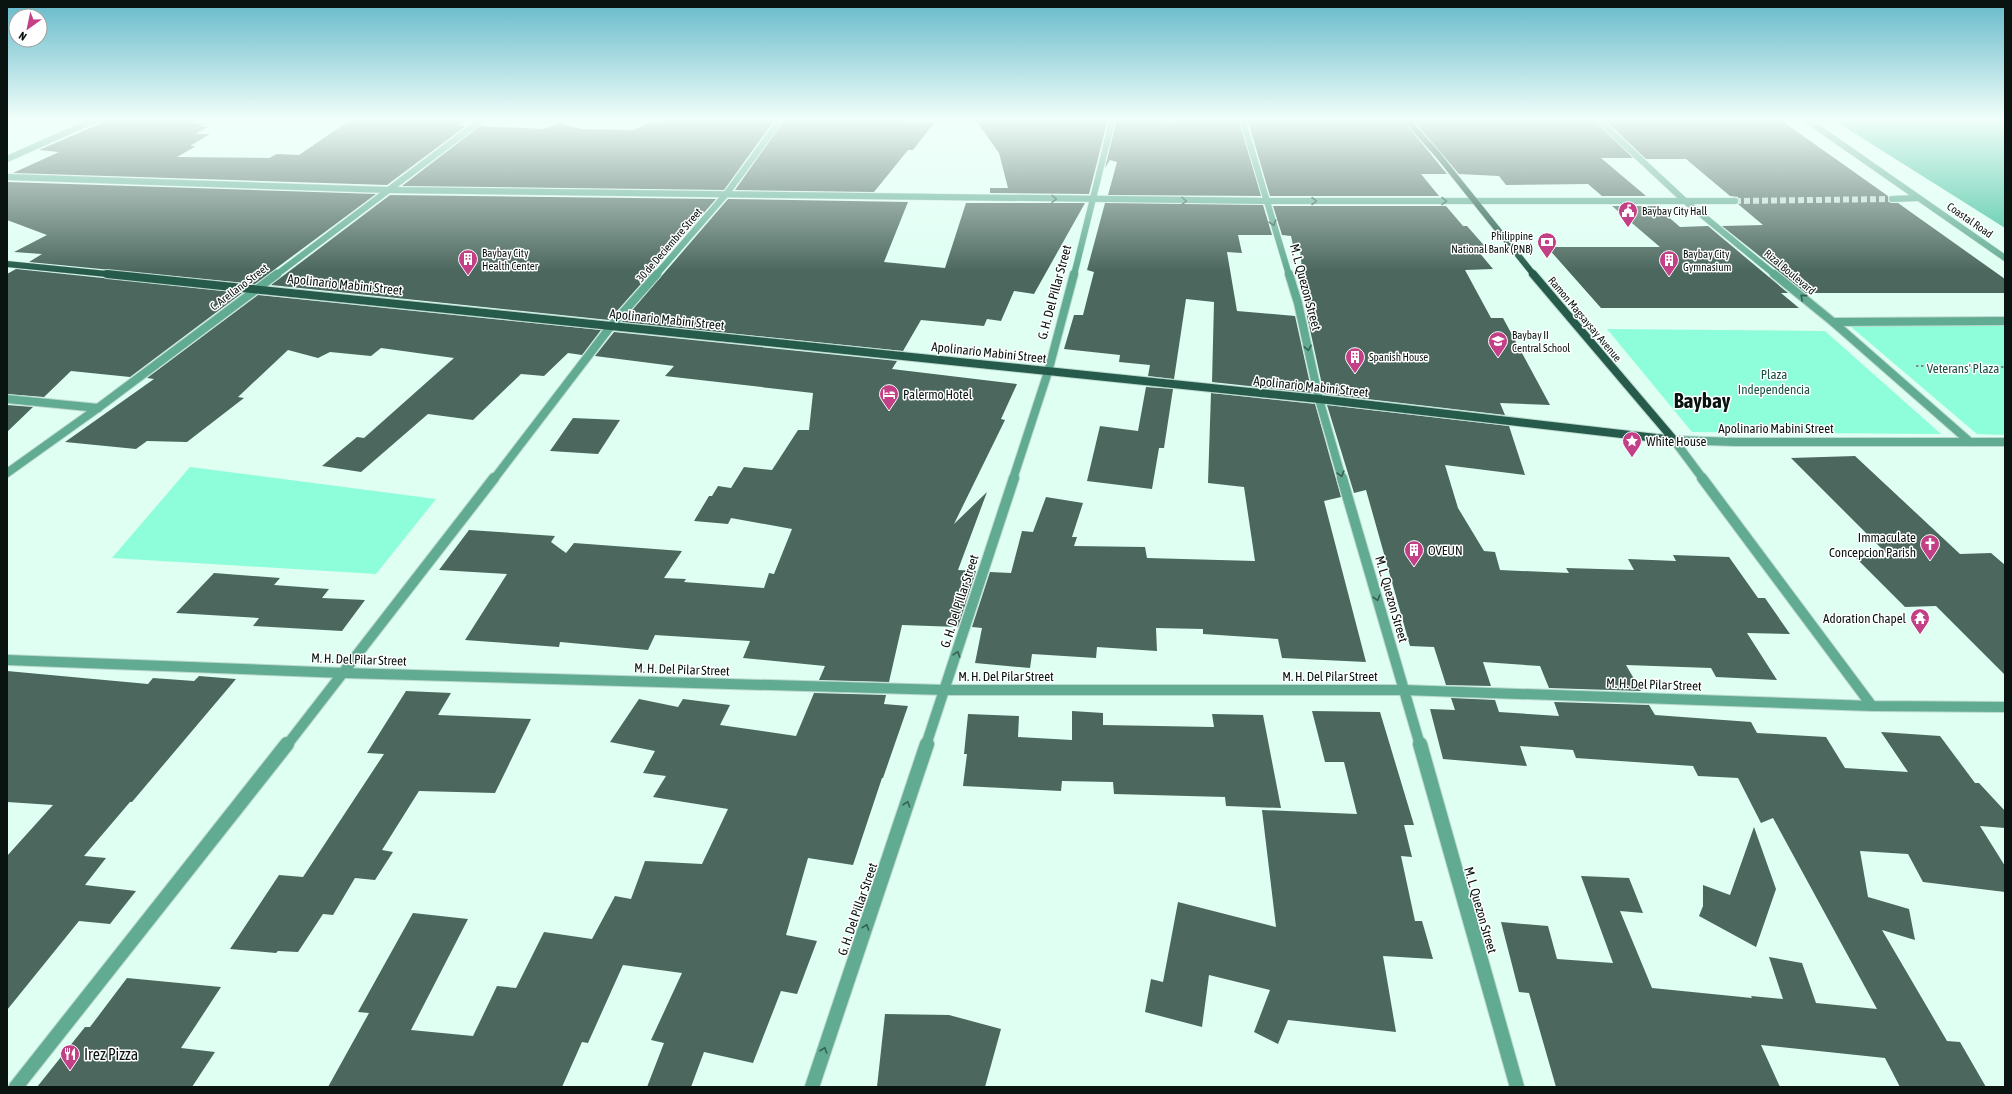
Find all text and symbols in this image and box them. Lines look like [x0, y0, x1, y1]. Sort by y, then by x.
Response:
north arrow [8, 8, 48, 48]
text: N [17, 30, 29, 43]
one-way arrow [1051, 195, 1057, 203]
one-way arrow [1181, 197, 1187, 205]
one-way arrow [1311, 197, 1317, 205]
one-way arrow [1441, 197, 1447, 205]
public building icon: Baybay City Hall [1617, 200, 1639, 228]
street label: Coastal Road [1945, 200, 1995, 240]
place label: Baybay City Hall [1642, 205, 1707, 217]
street label: 30 de Deciembre Street [634, 206, 704, 284]
one-way arrow [1268, 219, 1277, 226]
place label: Philippine National Bank (PNB) [1451, 230, 1533, 255]
bank icon: Philippine National Bank (PNB) [1536, 231, 1558, 259]
street label: M. L. Quezon Street [1287, 242, 1324, 332]
street label: G. H. Del Pillar Street [1035, 243, 1074, 341]
place label: Baybay City Health Center [482, 247, 539, 272]
street label: Rizal Boulevard [1762, 247, 1818, 297]
building icon: Baybay City Health Center [457, 248, 479, 276]
place label: Baybay City Gymnasium [1683, 248, 1731, 273]
building icon: Baybay City Gymnasium [1658, 249, 1680, 277]
street label: C. Arellano Street [208, 261, 270, 313]
street label: Apolinario Mabini Street [287, 271, 403, 298]
street label: Ramon Magsaysay Avenue [1546, 274, 1624, 364]
one-way arrow [1800, 294, 1807, 301]
street label: Apolinario Mabini Street [609, 306, 725, 333]
place label: Baybay II Central School [1512, 329, 1570, 354]
school or university icon: Baybay II Central School [1487, 330, 1509, 358]
street label: Apolinario Mabini Street [931, 339, 1047, 366]
one-way arrow [1303, 345, 1311, 351]
building icon: Spanish House [1344, 346, 1366, 374]
place label: Spanish House [1369, 351, 1428, 363]
park label: Veterans' Plaza [1927, 361, 1999, 376]
park label: Plaza Independencia [1738, 367, 1810, 397]
street label: Apolinario Mabini Street [1253, 373, 1369, 400]
hotel icon: Palermo Hotel [878, 383, 900, 411]
place label: Palermo Hotel [903, 387, 973, 402]
district label: Baybay [1674, 388, 1731, 412]
street label: Apolinario Mabini Street [1718, 421, 1834, 436]
place icon: White House [1621, 430, 1643, 458]
place label: White House [1646, 434, 1707, 449]
one-way arrow [1336, 470, 1345, 477]
place label: Immaculate Concepcion Parish [1829, 530, 1916, 560]
church icon: Immaculate Concepcion Parish [1919, 533, 1941, 561]
building icon: OVEUN [1403, 539, 1425, 567]
place label: OVEUN [1428, 543, 1463, 558]
street label: G. H. Del Pillar Street [937, 552, 982, 650]
street label: M. L. Quezon Street [1372, 554, 1411, 644]
one-way arrow [1372, 595, 1381, 602]
temple icon: Adoration Chapel [1909, 607, 1931, 635]
place label: Adoration Chapel [1823, 611, 1907, 626]
street label: M. H. Del Pilar Street [311, 650, 407, 669]
one-way arrow [952, 650, 961, 657]
street label: M. H. Del Pilar Street [634, 660, 730, 679]
street label: M. H. Del Pilar Street [958, 669, 1054, 684]
street label: M. H. Del Pilar Street [1282, 669, 1378, 684]
street label: M. H. Del Pilar Street [1606, 675, 1702, 694]
one-way arrow [902, 800, 911, 807]
street label: G. H. Del Pillar Street [835, 861, 880, 958]
street label: M. L. Quezon Street [1461, 865, 1500, 955]
one-way arrow [861, 924, 869, 931]
restaurant icon: Irez Pizza [59, 1043, 81, 1071]
place label: Irez Pizza [84, 1045, 138, 1063]
one-way arrow [819, 1047, 828, 1054]

